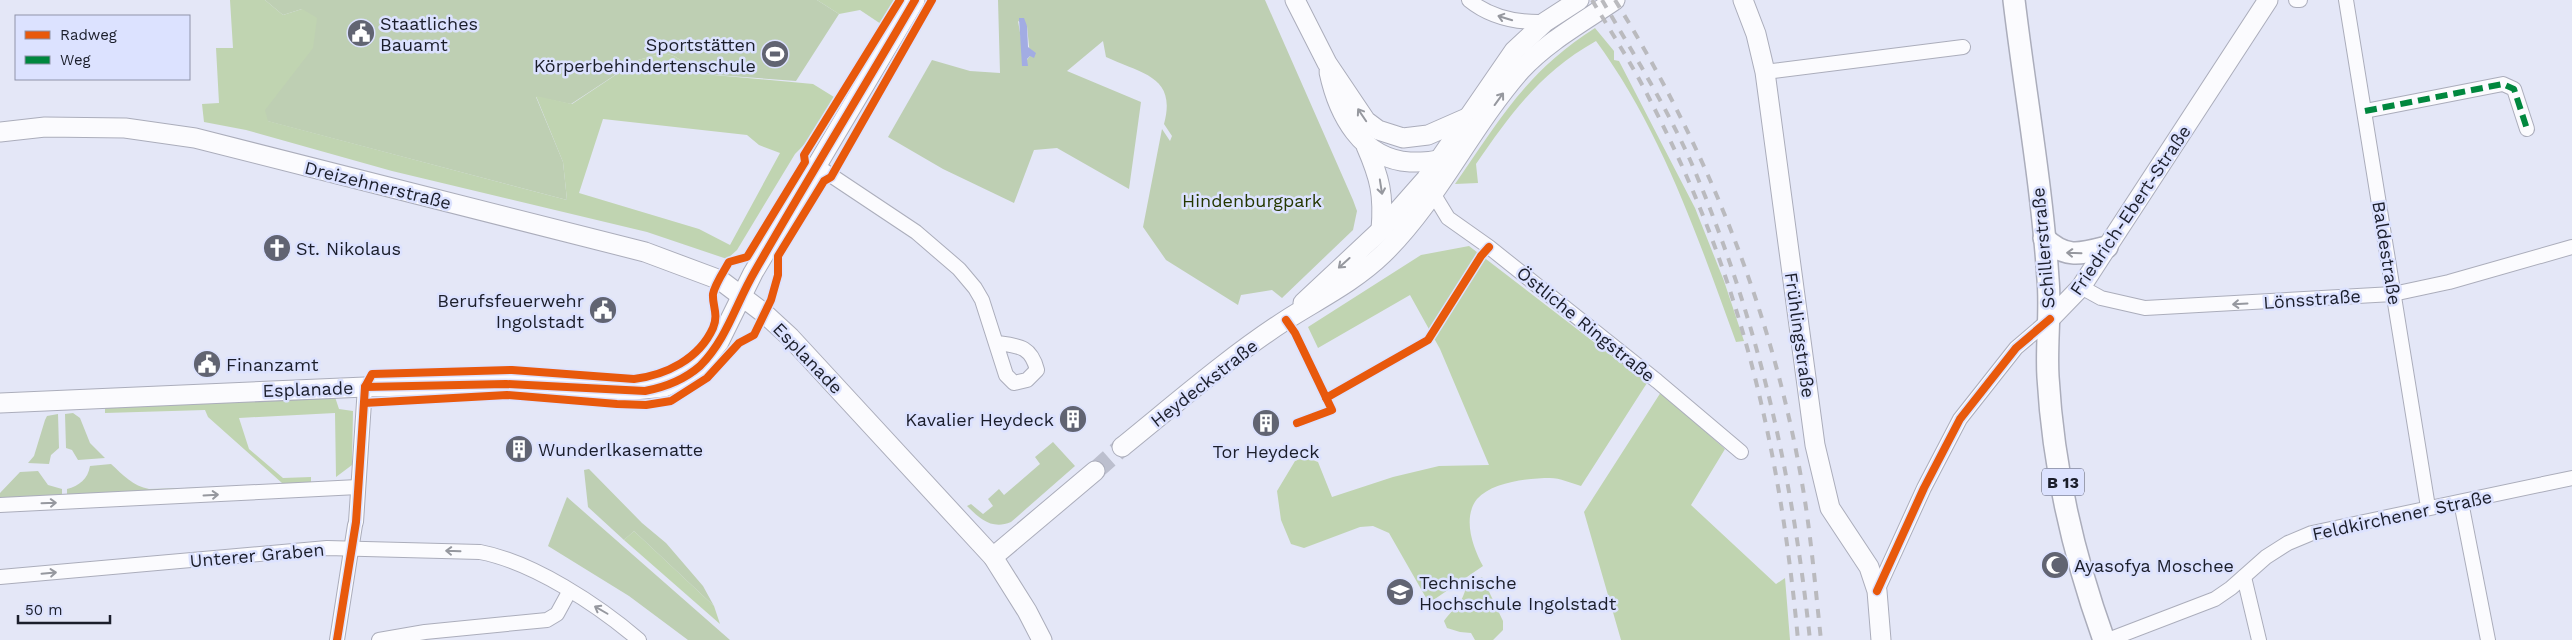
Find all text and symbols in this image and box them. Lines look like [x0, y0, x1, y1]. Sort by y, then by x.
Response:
place label: Staatliches Bauamt [380, 13, 478, 55]
one-way arrow [1497, 13, 1513, 23]
legend [15, 15, 190, 80]
public building icon: Staatliches Bauamt [346, 18, 376, 48]
text: Radweg [60, 26, 117, 44]
place label: Sportstätten Körperbehindertenschule [534, 34, 756, 76]
sports icon: Sportstätten Körperbehindertenschule [760, 39, 790, 69]
text: Weg [60, 51, 91, 69]
one-way arrow [1494, 92, 1504, 106]
one-way arrow [1357, 108, 1367, 122]
street label: Friedrich-Ebert-Straße [2065, 121, 2195, 299]
street label: Dreizehnerstraße [302, 157, 454, 213]
one-way arrow [1377, 179, 1387, 195]
street label: Schillerstraße [2027, 186, 2059, 310]
park label: Hindenburgpark [1182, 190, 1322, 211]
street label: Baldestraße [2368, 200, 2406, 306]
church icon: St. Nikolaus [262, 233, 292, 263]
place label: St. Nikolaus [296, 238, 401, 259]
one-way arrow [2066, 248, 2082, 258]
one-way arrow [1338, 257, 1351, 269]
street label: Östliche Ringstraße [1513, 262, 1659, 386]
street label: Frühlingstraße [1781, 271, 1819, 399]
street label: Lönsstraße [2263, 285, 2361, 313]
place label: Berufsfeuerwehr Ingolstadt [437, 290, 584, 332]
public building icon: Berufsfeuerwehr Ingolstadt [588, 295, 618, 325]
one-way arrow [2232, 299, 2248, 308]
street label: Esplanade [769, 318, 847, 398]
street label: Heydeckstraße [1146, 335, 1262, 431]
public building icon: Finanzamt [192, 349, 222, 379]
place label: Finanzamt [226, 354, 319, 375]
street label: Esplanade [262, 377, 354, 401]
building icon: Kavalier Heydeck [1058, 404, 1088, 434]
building icon: Tor Heydeck [1251, 408, 1281, 438]
place label: Kavalier Heydeck [905, 409, 1054, 430]
building icon: Wunderlkasematte [504, 434, 534, 464]
place label: Wunderlkasematte [538, 439, 703, 460]
place label: Tor Heydeck [1212, 441, 1320, 462]
road number: B 13 [2042, 468, 2084, 496]
street label: Feldkirchener Straße [2310, 486, 2494, 544]
one-way arrow [203, 490, 219, 499]
one-way arrow [40, 499, 56, 508]
street label: Unterer Graben [189, 539, 325, 571]
one-way arrow [445, 546, 462, 556]
mosque icon: Ayasofya Moschee [2040, 550, 2070, 580]
place label: Ayasofya Moschee [2074, 555, 2234, 576]
one-way arrow [40, 568, 56, 578]
place label: Technische Hochschule Ingolstadt [1419, 572, 1617, 614]
school or university icon: Technische Hochschule Ingolstadt [1385, 577, 1415, 607]
scale bar [18, 592, 110, 624]
text: 50 m [25, 601, 62, 619]
one-way arrow [594, 605, 609, 615]

